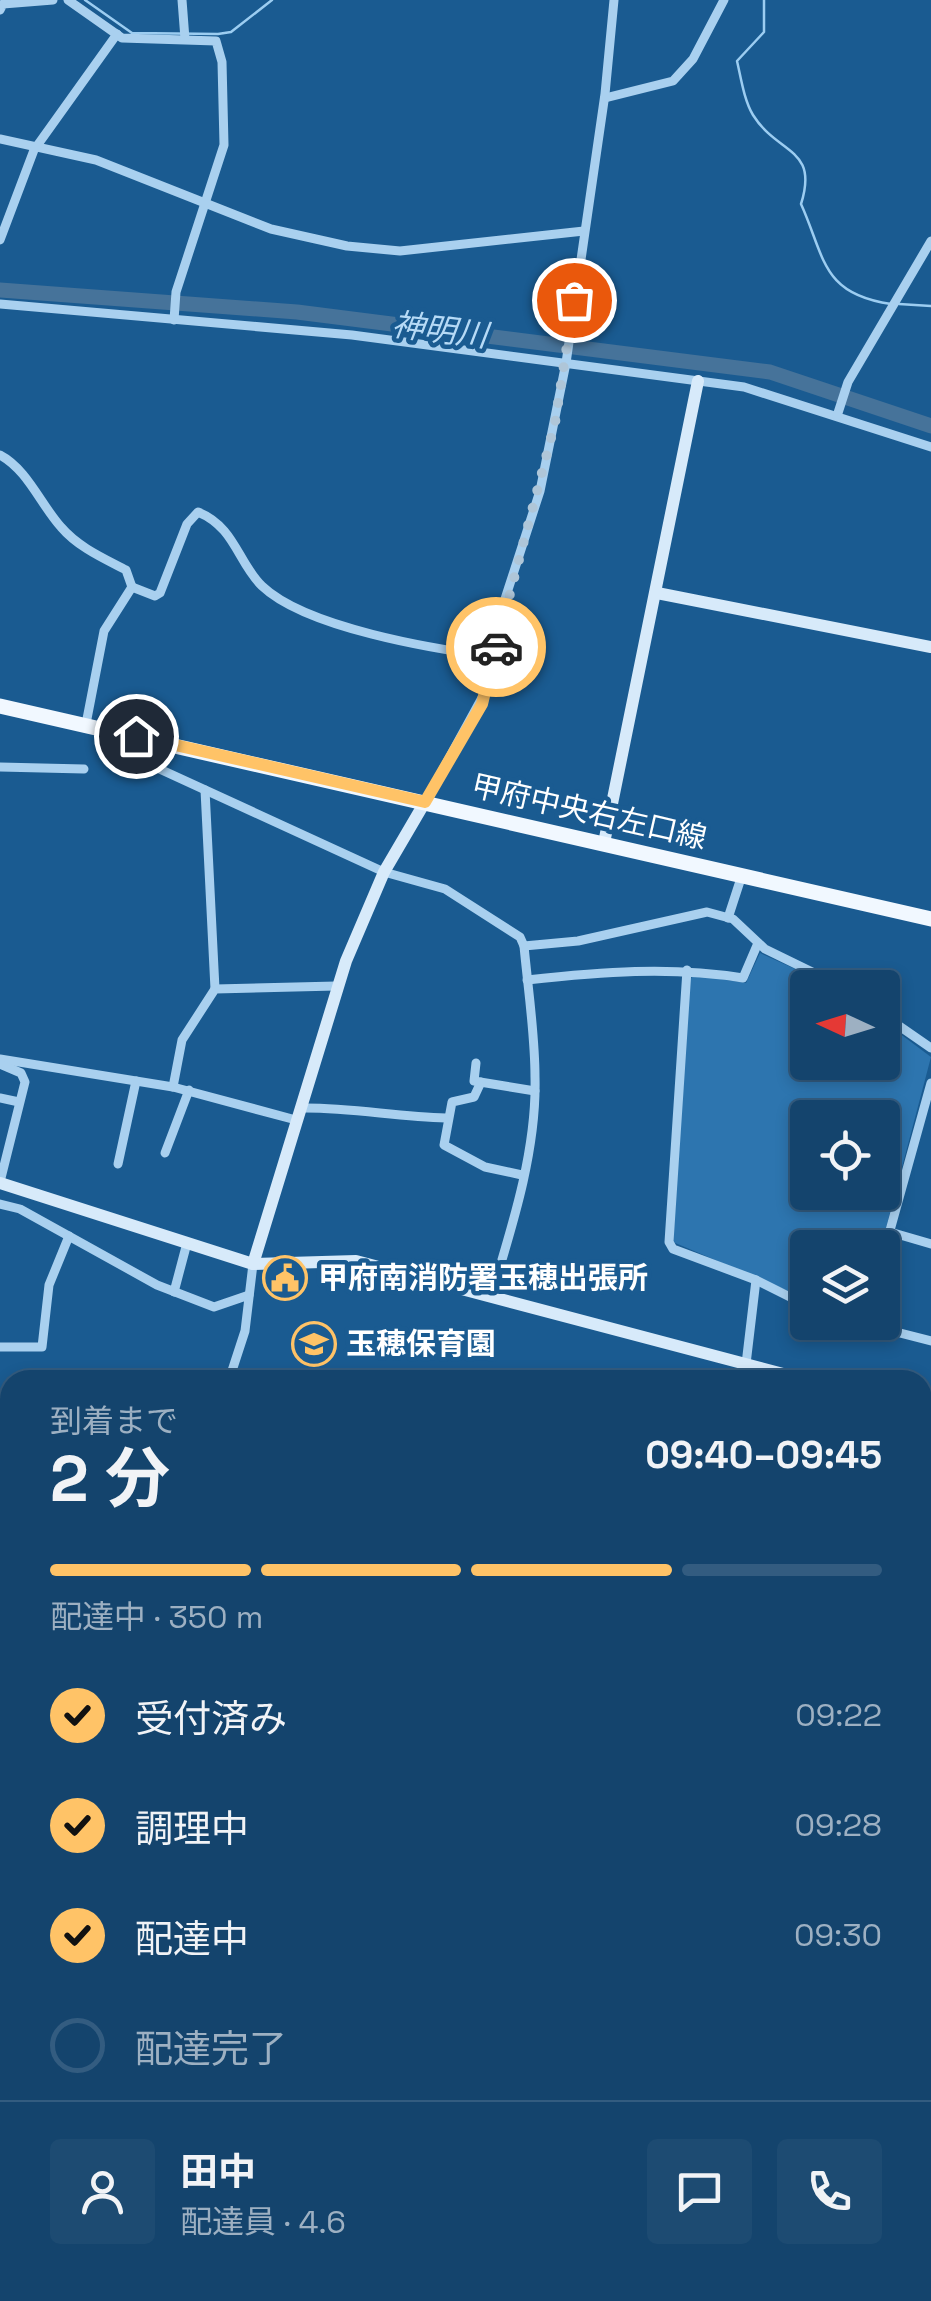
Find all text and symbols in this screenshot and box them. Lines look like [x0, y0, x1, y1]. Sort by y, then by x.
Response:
pin [532, 258, 617, 343]
icon: bag [547, 273, 602, 328]
water label: 神明川 [390, 304, 493, 356]
courier [446, 597, 546, 697]
icon: car [469, 620, 524, 675]
pin [94, 694, 179, 779]
icon: home [109, 709, 164, 764]
street label: 甲府中央右左口線 [468, 766, 710, 858]
north arrow [790, 970, 900, 1080]
map controls [790, 970, 900, 1340]
button: locate [790, 1100, 900, 1210]
button: layers [790, 1230, 900, 1340]
public building icon: 甲府南消防署玉穂出張所 [262, 1255, 308, 1301]
place label: 甲府南消防署玉穂出張所 [318, 1258, 648, 1297]
school or university icon: 玉穂保育園 [291, 1321, 337, 1367]
place label: 玉穂保育園 [346, 1324, 496, 1363]
text: 到着まで [50, 1401, 178, 1441]
text: 09:40–09:45 [645, 1431, 882, 1479]
text: 2 分 [50, 1437, 170, 1520]
text: 配達中 · 350 m [50, 1597, 263, 1637]
icon: check [50, 1688, 105, 1743]
text: 受付済み [135, 1695, 287, 1743]
text: 09:22 [795, 1695, 882, 1735]
icon: check [50, 1798, 105, 1853]
text: 調理中 [135, 1805, 249, 1853]
text: 09:28 [795, 1805, 882, 1845]
icon: check [50, 1908, 105, 1963]
text: 配達中 [135, 1915, 249, 1963]
text: 09:30 [794, 1915, 882, 1955]
text: 配達完了 [135, 2025, 287, 2073]
button: person [50, 2139, 155, 2244]
button: chat [647, 2139, 752, 2244]
button: phone [777, 2139, 882, 2244]
text: 田中 [180, 2148, 256, 2196]
text: 配達員 · 4.6 [180, 2202, 346, 2242]

